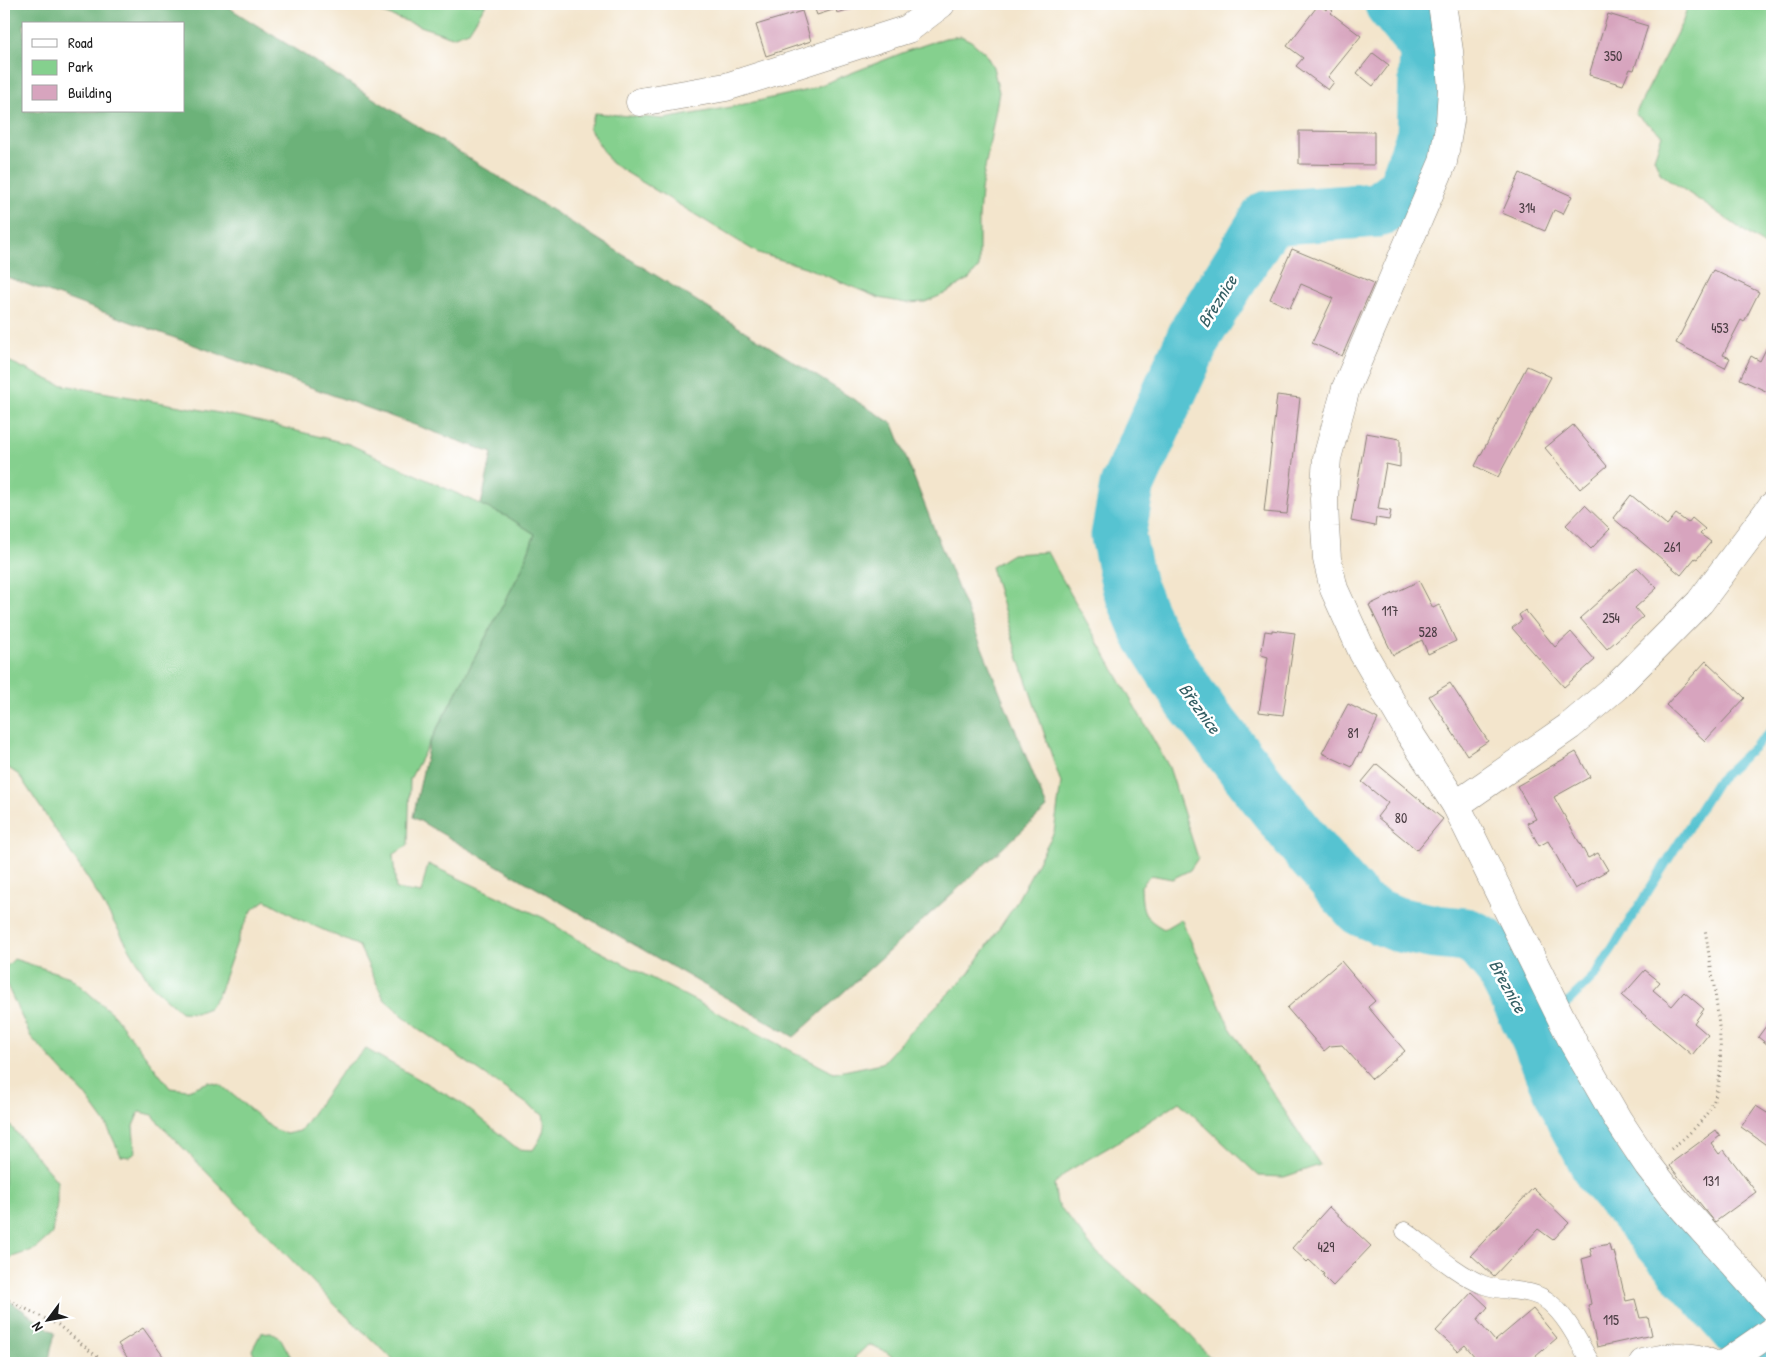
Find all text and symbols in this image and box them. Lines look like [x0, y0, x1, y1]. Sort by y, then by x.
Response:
legend [22, 22, 185, 112]
text: Road [68, 32, 93, 53]
house number: 350 [1604, 46, 1622, 65]
text: Park [68, 56, 93, 77]
text: Building [68, 82, 112, 103]
house number: 314 [1519, 198, 1535, 217]
water label: Březnice [1191, 269, 1243, 332]
house number: 453 [1711, 318, 1729, 337]
house number: 261 [1663, 537, 1681, 556]
house number: 117 [1381, 601, 1399, 620]
house number: 254 [1602, 608, 1620, 627]
house number: 528 [1419, 622, 1437, 641]
water label: Březnice [1173, 677, 1227, 739]
house number: 81 [1347, 723, 1359, 742]
house number: 80 [1395, 808, 1407, 827]
water label: Březnice [1483, 955, 1533, 1018]
house number: 131 [1703, 1171, 1719, 1190]
house number: 429 [1318, 1237, 1334, 1256]
north arrow [22, 1294, 72, 1344]
house number: 115 [1603, 1310, 1619, 1329]
text: N [26, 1318, 47, 1335]

